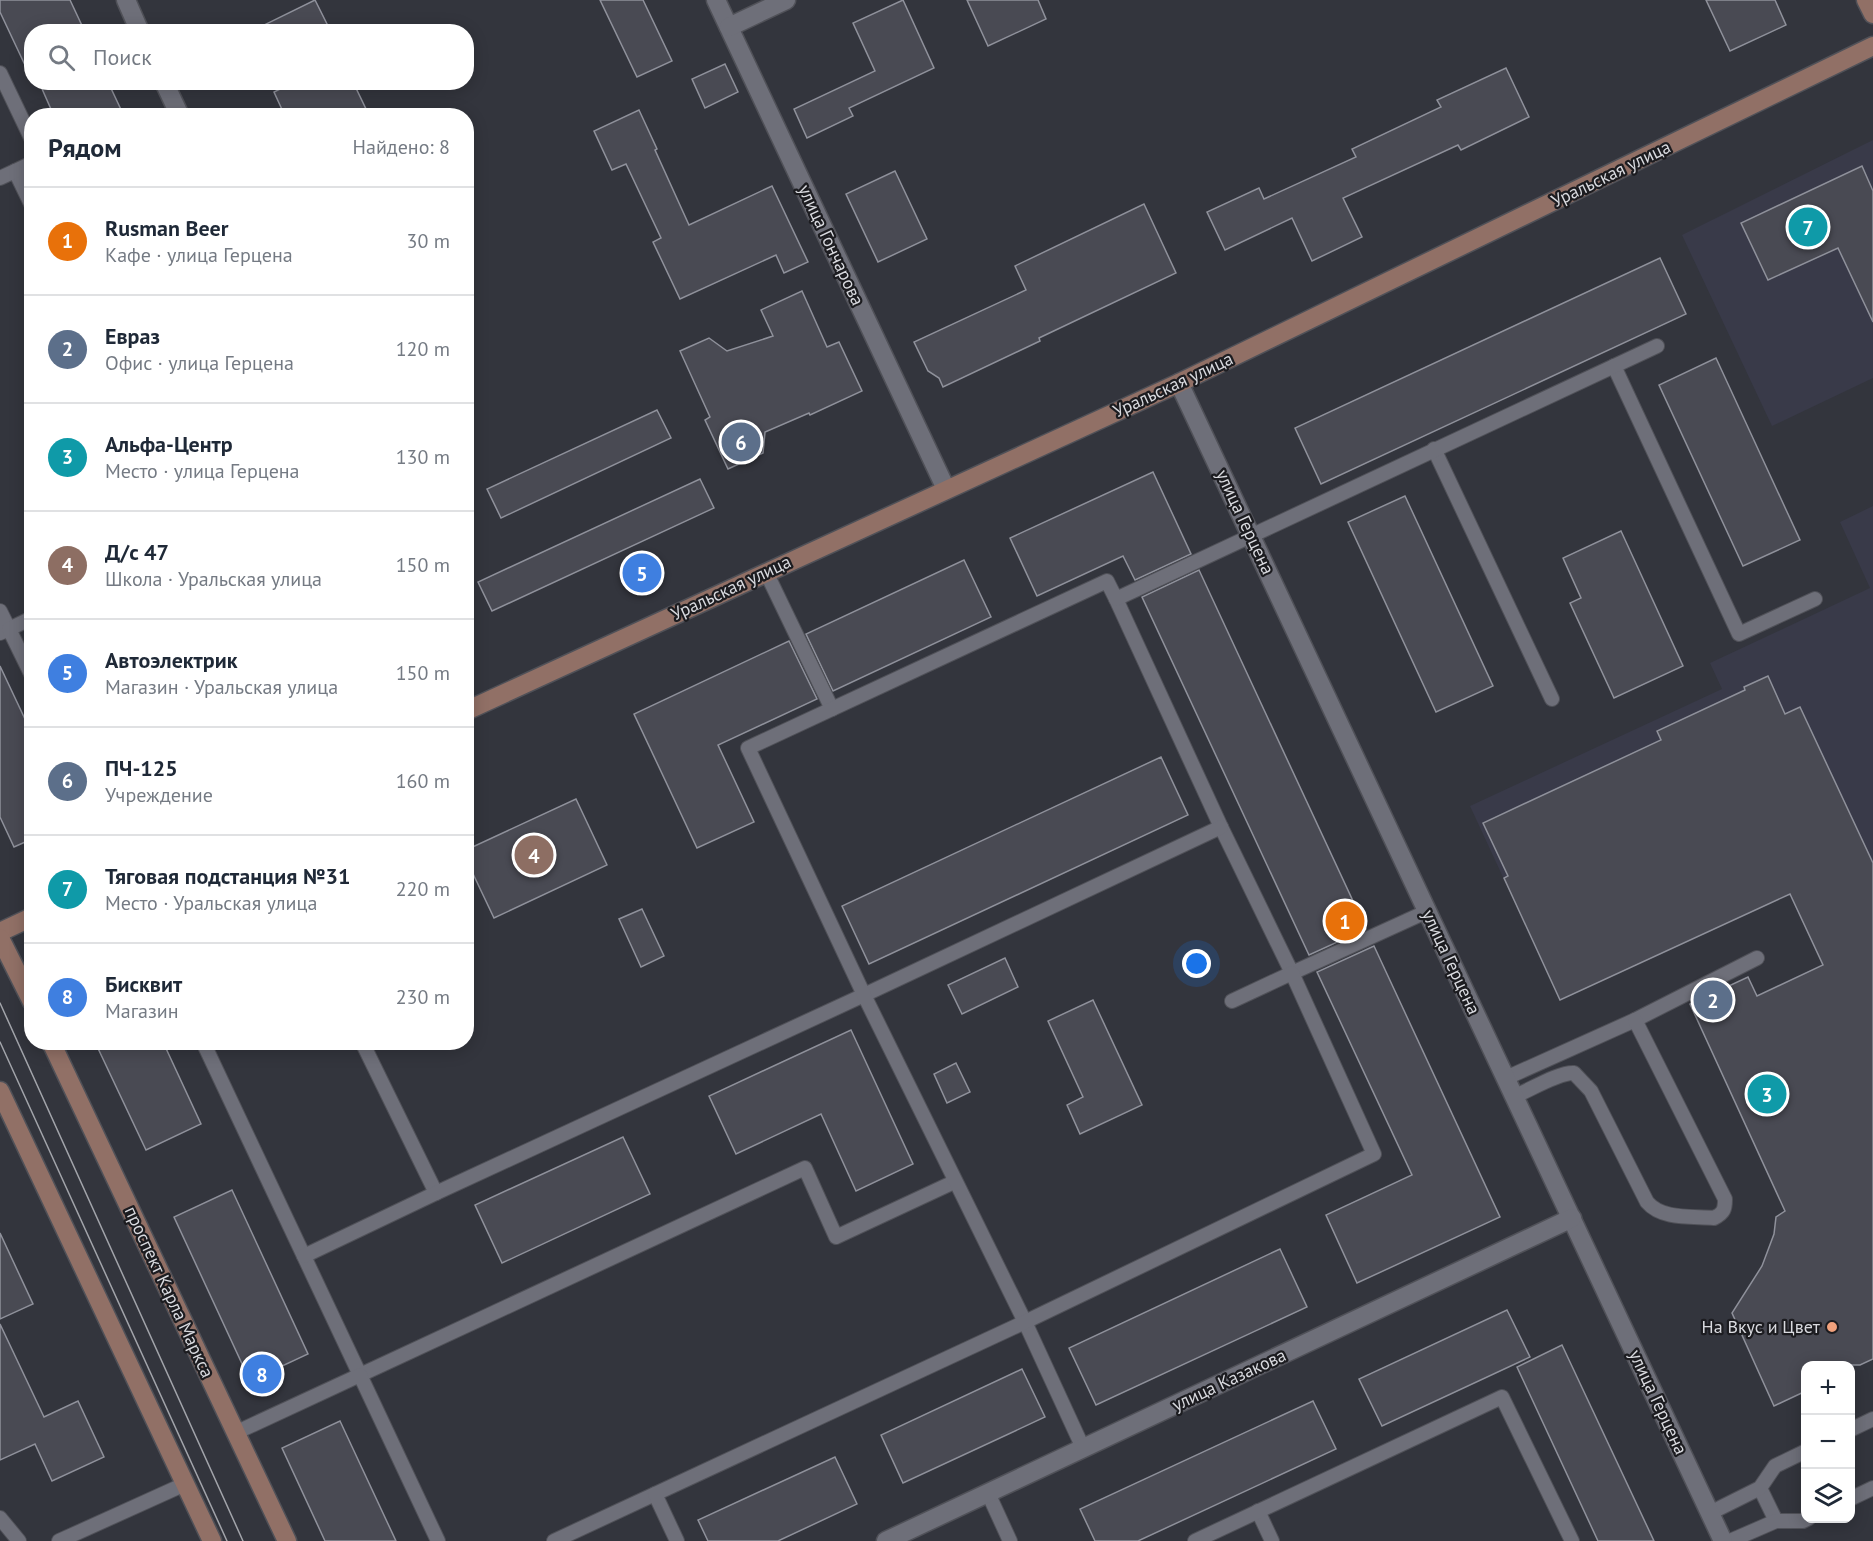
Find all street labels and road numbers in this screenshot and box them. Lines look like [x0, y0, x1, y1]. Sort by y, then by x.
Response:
street label: Уральская улица [1547, 135, 1674, 212]
street label: улица Гончарова [793, 181, 870, 309]
street label: Уральская улица [1109, 347, 1236, 422]
street label: улица Герцена [1211, 466, 1280, 578]
street label: Уральская улица [667, 550, 794, 625]
street label: улица Герцена [1417, 906, 1486, 1018]
street label: проспект Карла Маркса [120, 1202, 219, 1381]
street label: улица Казакова [1168, 1343, 1290, 1416]
street label: улица Герцена [1624, 1346, 1693, 1458]

